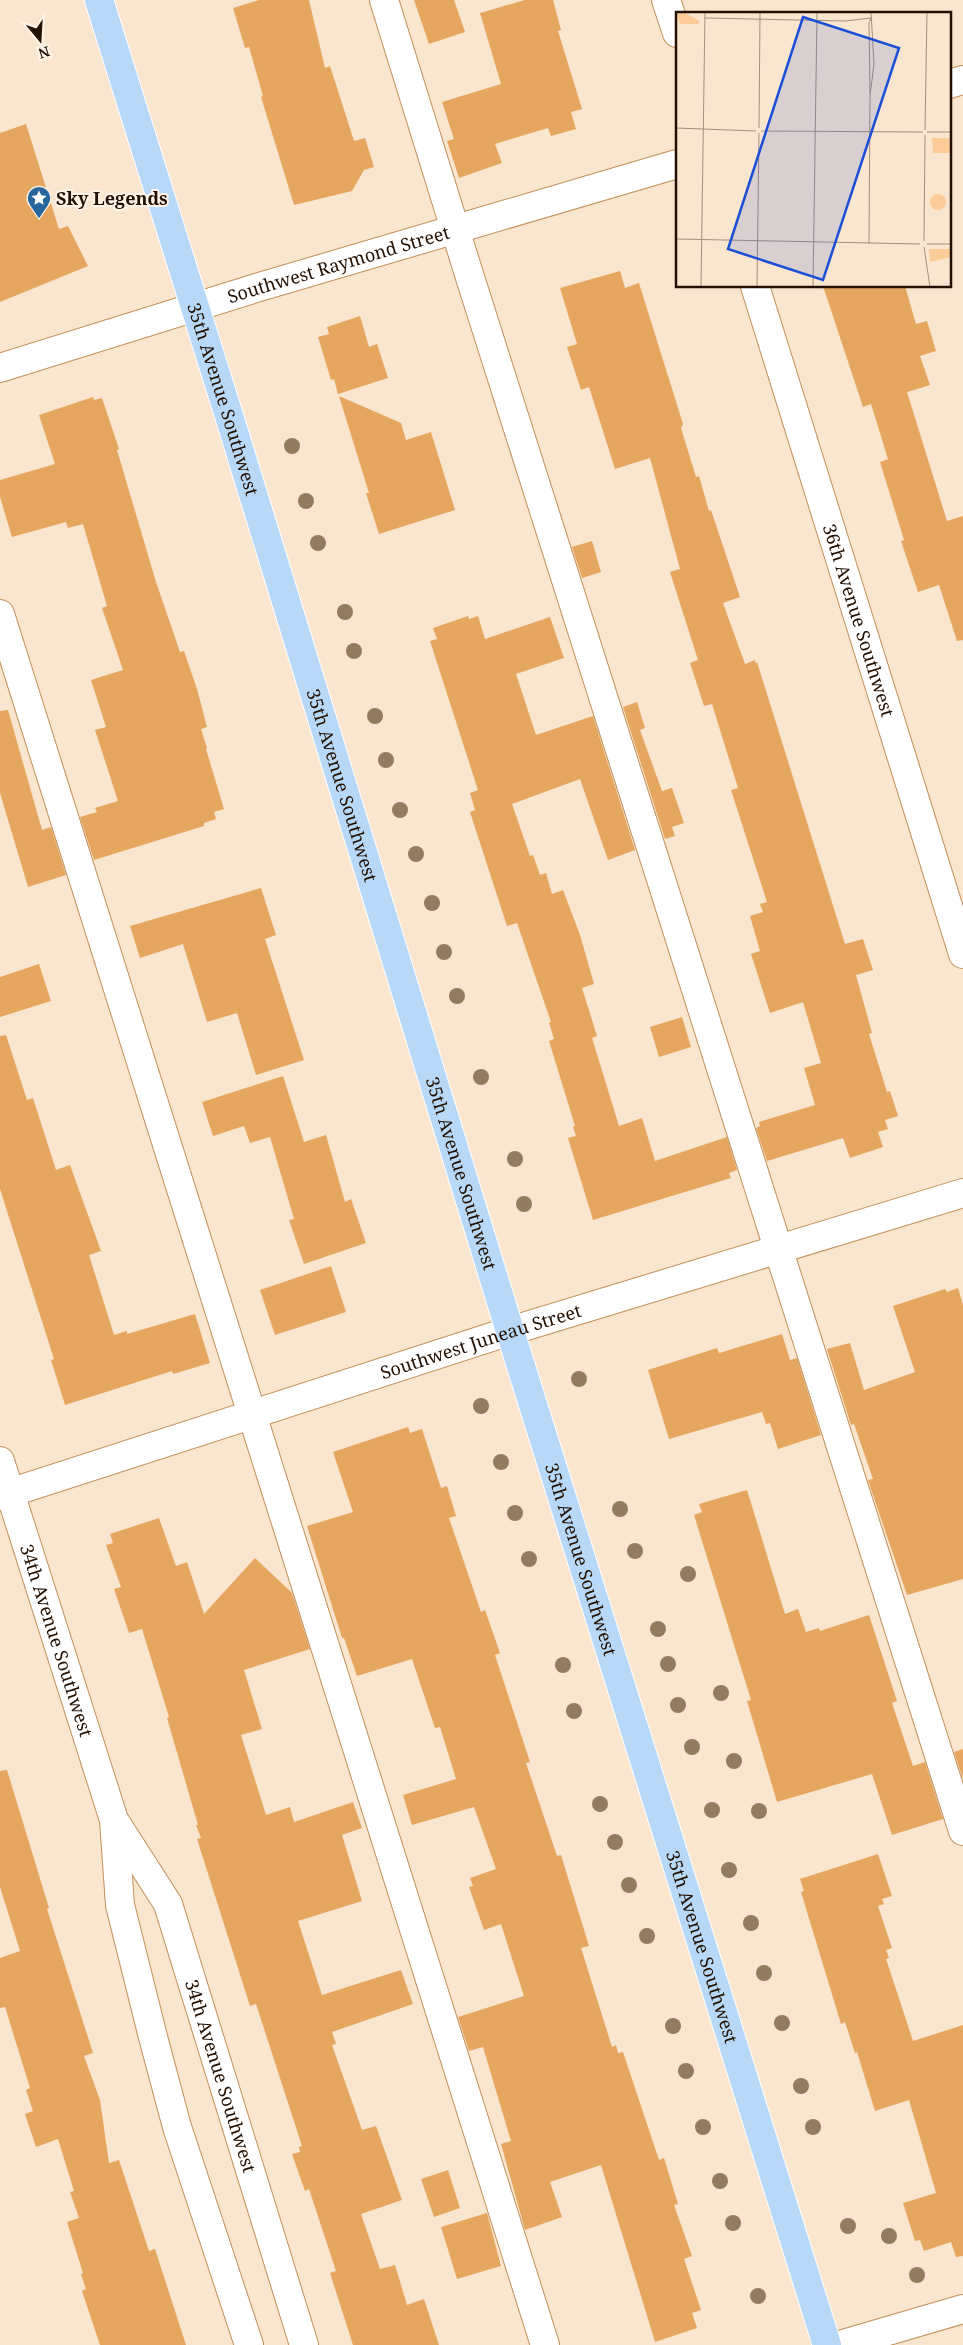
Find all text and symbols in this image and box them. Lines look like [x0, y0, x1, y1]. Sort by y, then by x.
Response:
inset map [676, 12, 950, 288]
north arrow [15, 15, 65, 65]
text: N [36, 42, 52, 64]
place icon: Sky Legends [26, 185, 52, 219]
place label: Sky Legends [56, 186, 168, 210]
street label: Southwest Raymond Street [224, 220, 452, 308]
street label: 35th Avenue Southwest [182, 300, 265, 498]
street label: 36th Avenue Southwest [818, 521, 900, 720]
street label: 35th Avenue Southwest [301, 686, 383, 885]
street label: 35th Avenue Southwest [421, 1074, 502, 1273]
street label: Southwest Juneau Street [377, 1298, 584, 1384]
street label: 35th Avenue Southwest [540, 1460, 623, 1658]
street label: 34th Avenue Southwest [15, 1541, 99, 1739]
street label: 35th Avenue Southwest [661, 1847, 744, 2046]
street label: 34th Avenue Southwest [180, 1976, 262, 2175]

